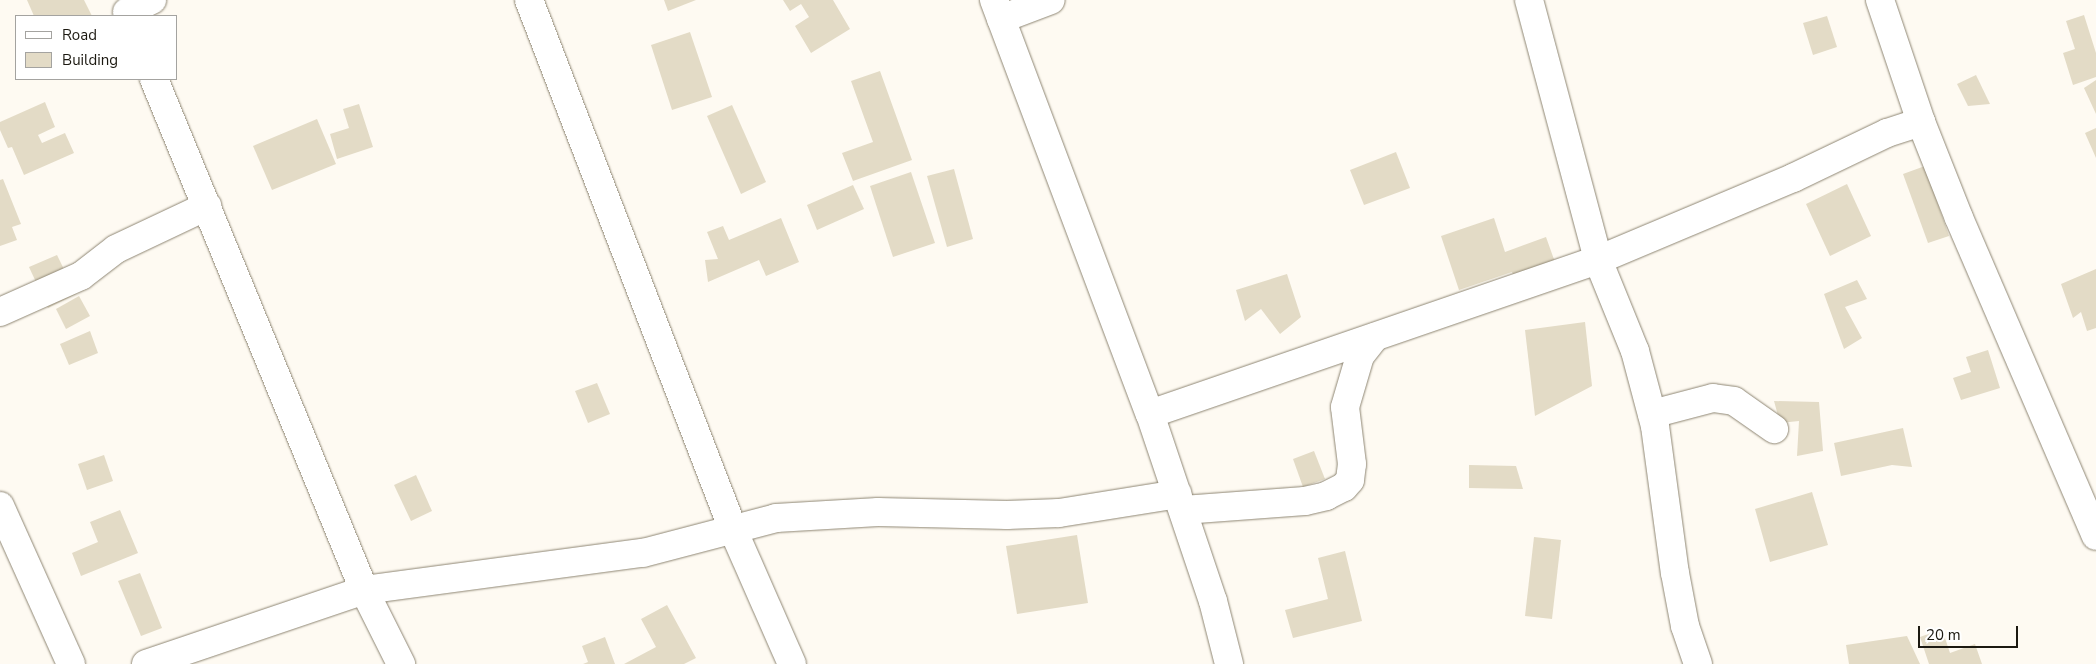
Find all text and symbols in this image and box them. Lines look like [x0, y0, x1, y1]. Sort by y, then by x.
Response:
legend [15, 15, 178, 80]
text: Road [62, 25, 97, 45]
text: Building [62, 50, 118, 70]
scale bar [1921, 616, 2021, 648]
text: 20 m [1926, 625, 1961, 645]

